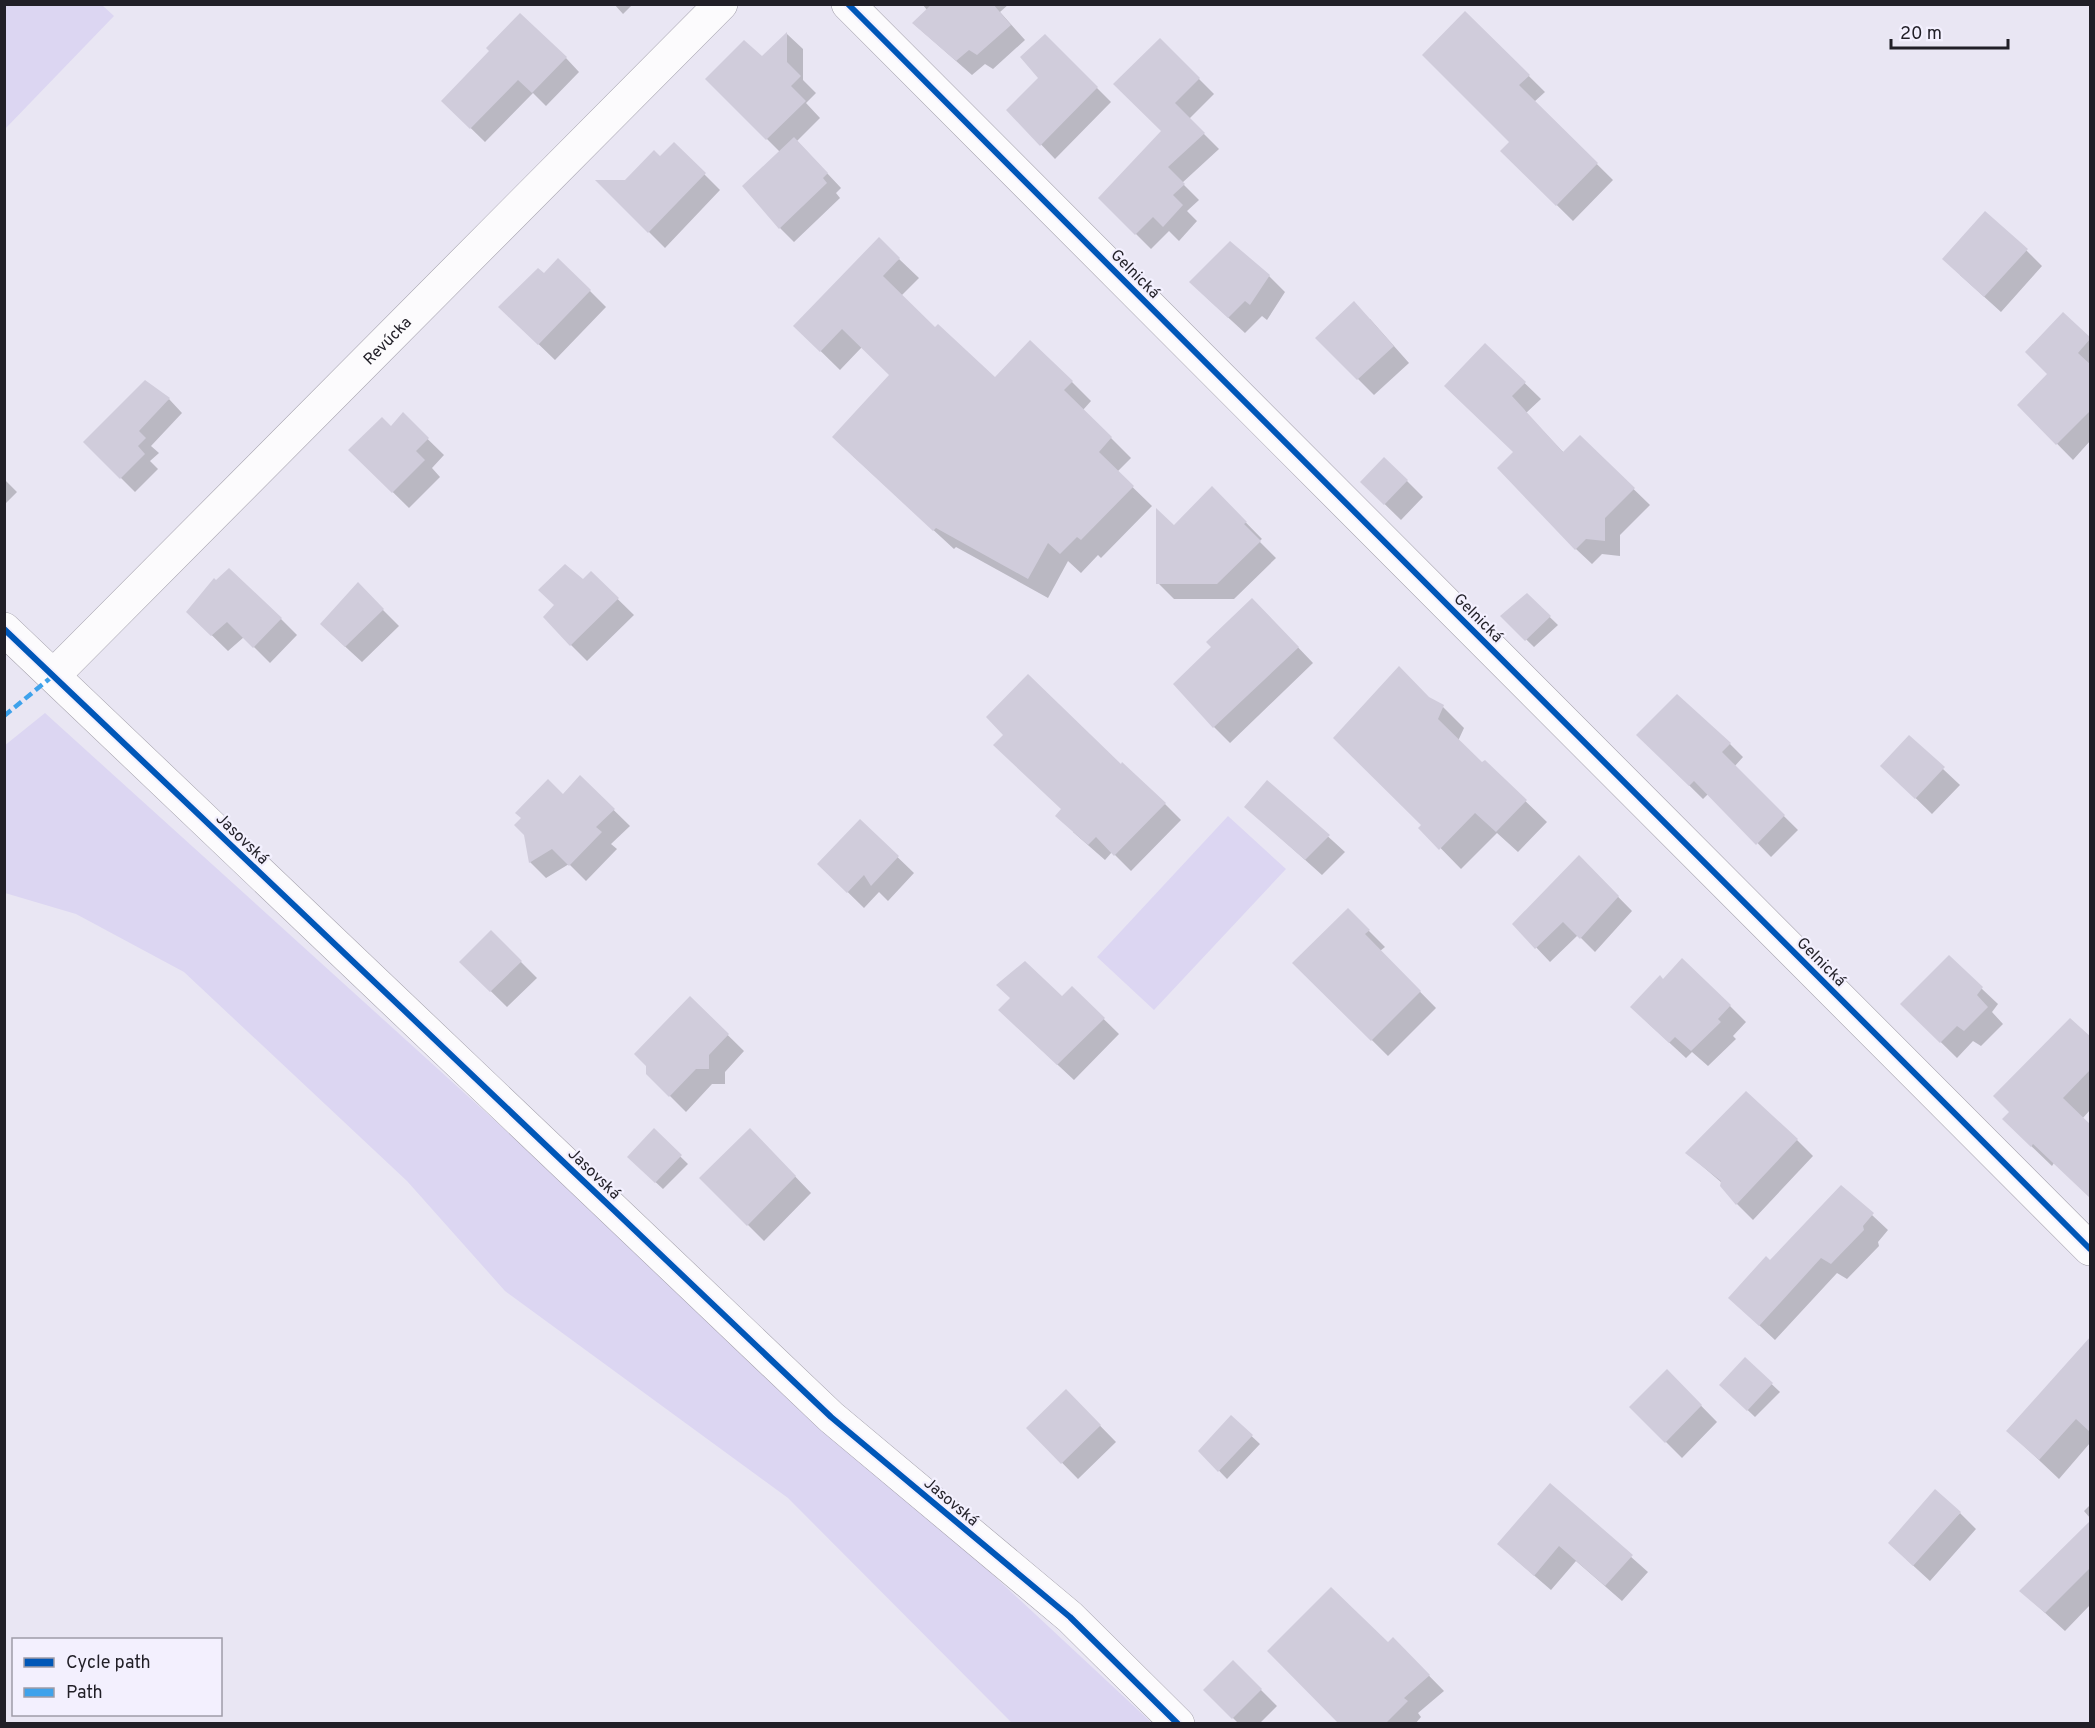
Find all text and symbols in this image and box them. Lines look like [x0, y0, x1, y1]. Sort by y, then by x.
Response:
scale bar [1891, 12, 2008, 50]
text: 20 m [1900, 23, 1942, 46]
street label: Gelnická [1106, 245, 1164, 303]
street label: Revúcka [360, 313, 417, 370]
street label: Gelnická [1449, 589, 1507, 647]
street label: Jasovská [211, 809, 272, 869]
street label: Gelnická [1792, 933, 1850, 991]
street label: Jasovská [563, 1144, 624, 1204]
street label: Jasovská [919, 1474, 982, 1531]
legend [12, 1638, 222, 1716]
text: Cycle path [66, 1652, 151, 1675]
text: Path [66, 1682, 103, 1705]

